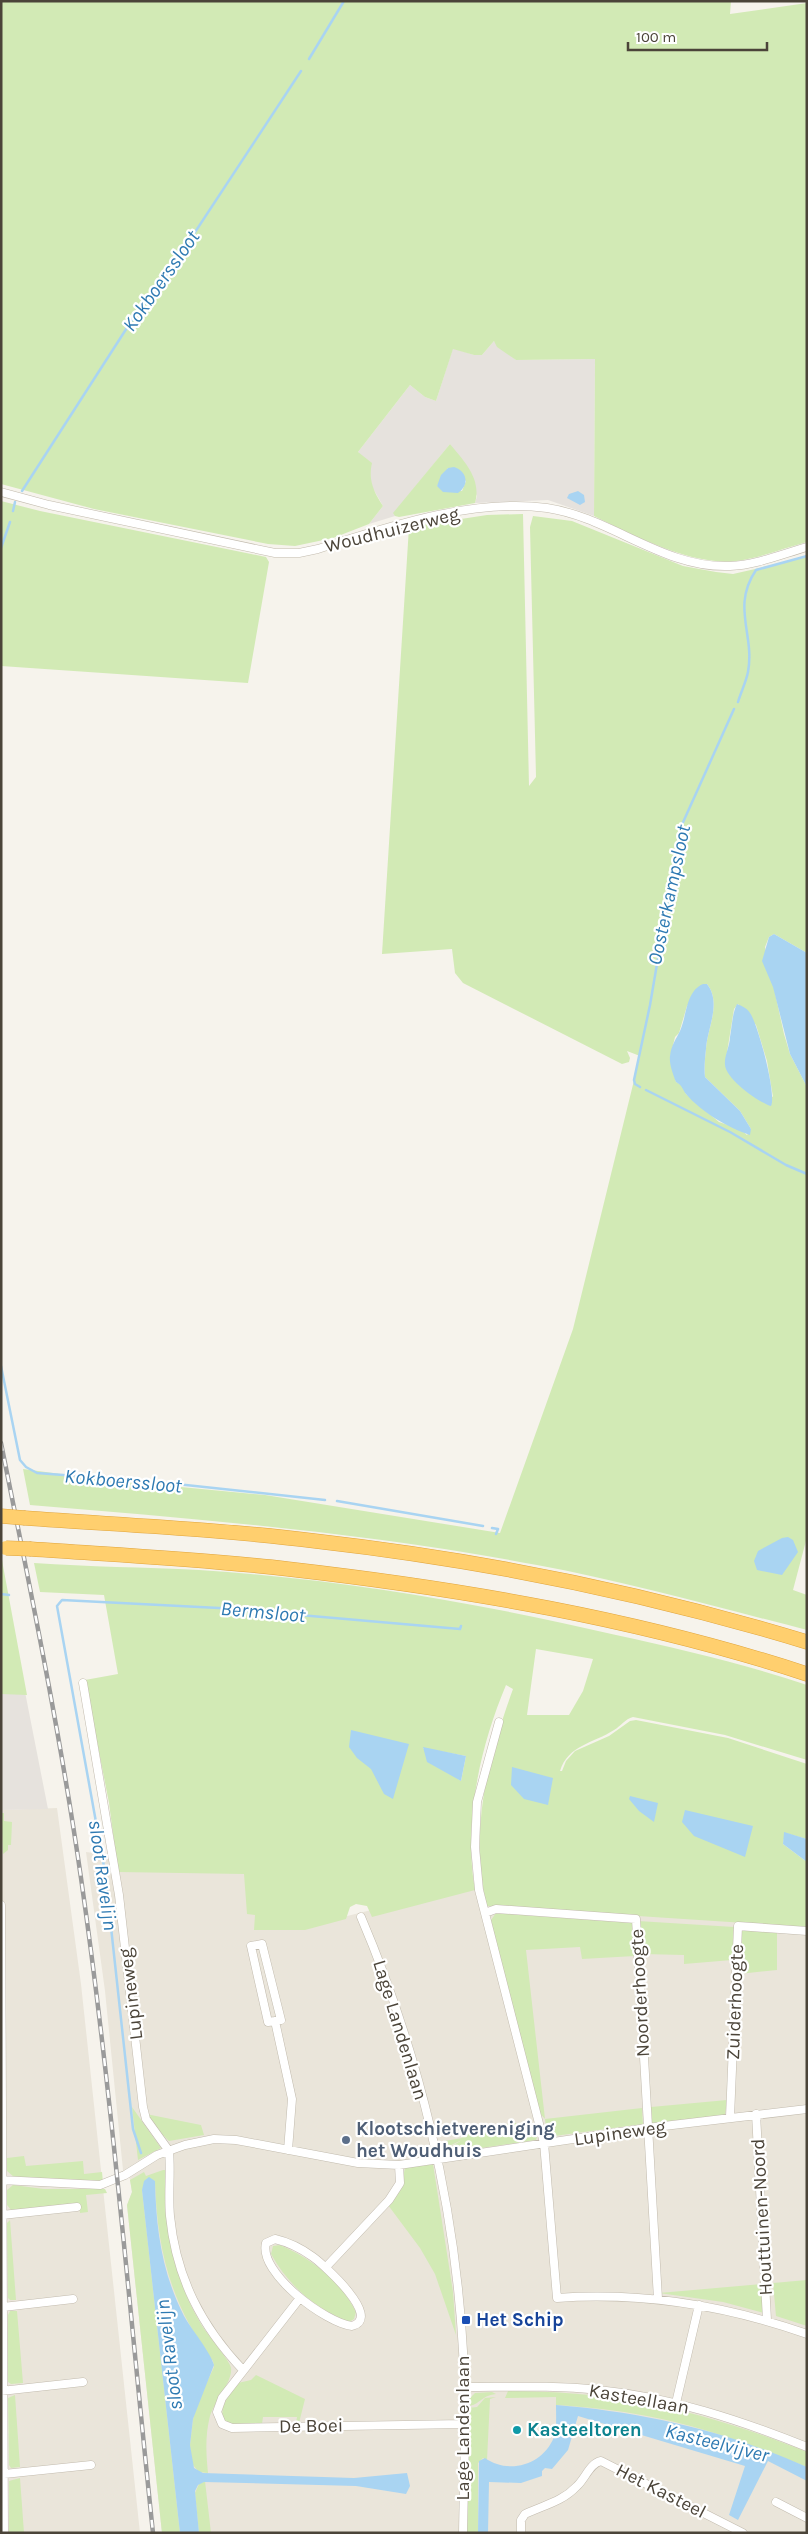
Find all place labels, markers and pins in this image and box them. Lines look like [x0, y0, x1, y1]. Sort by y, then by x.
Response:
place label: Klootschietvereniging het Woudhuis [356, 2118, 555, 2162]
marker: Klootschietvereniging het Woudhuis [340, 2134, 352, 2146]
place label: Het Schip [476, 2309, 564, 2331]
marker: Het Schip [460, 2314, 472, 2326]
place label: Kasteeltoren [527, 2419, 642, 2441]
marker: Kasteeltoren [511, 2424, 523, 2436]

